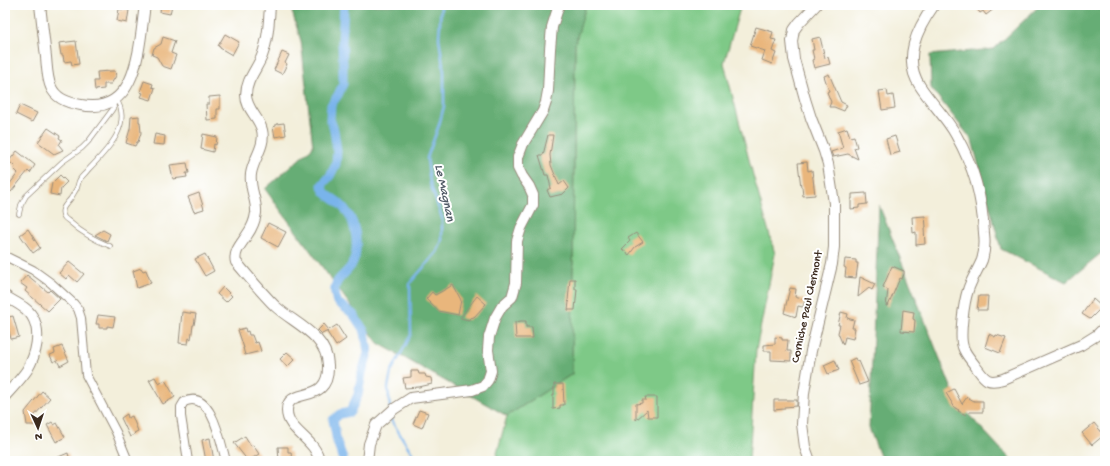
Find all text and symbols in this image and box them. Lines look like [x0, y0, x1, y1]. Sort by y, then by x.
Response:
water label: Le Magnan [431, 163, 458, 224]
street label: Corniche Paul Clermont [789, 249, 827, 364]
north arrow [18, 408, 58, 448]
text: N [35, 430, 42, 442]

